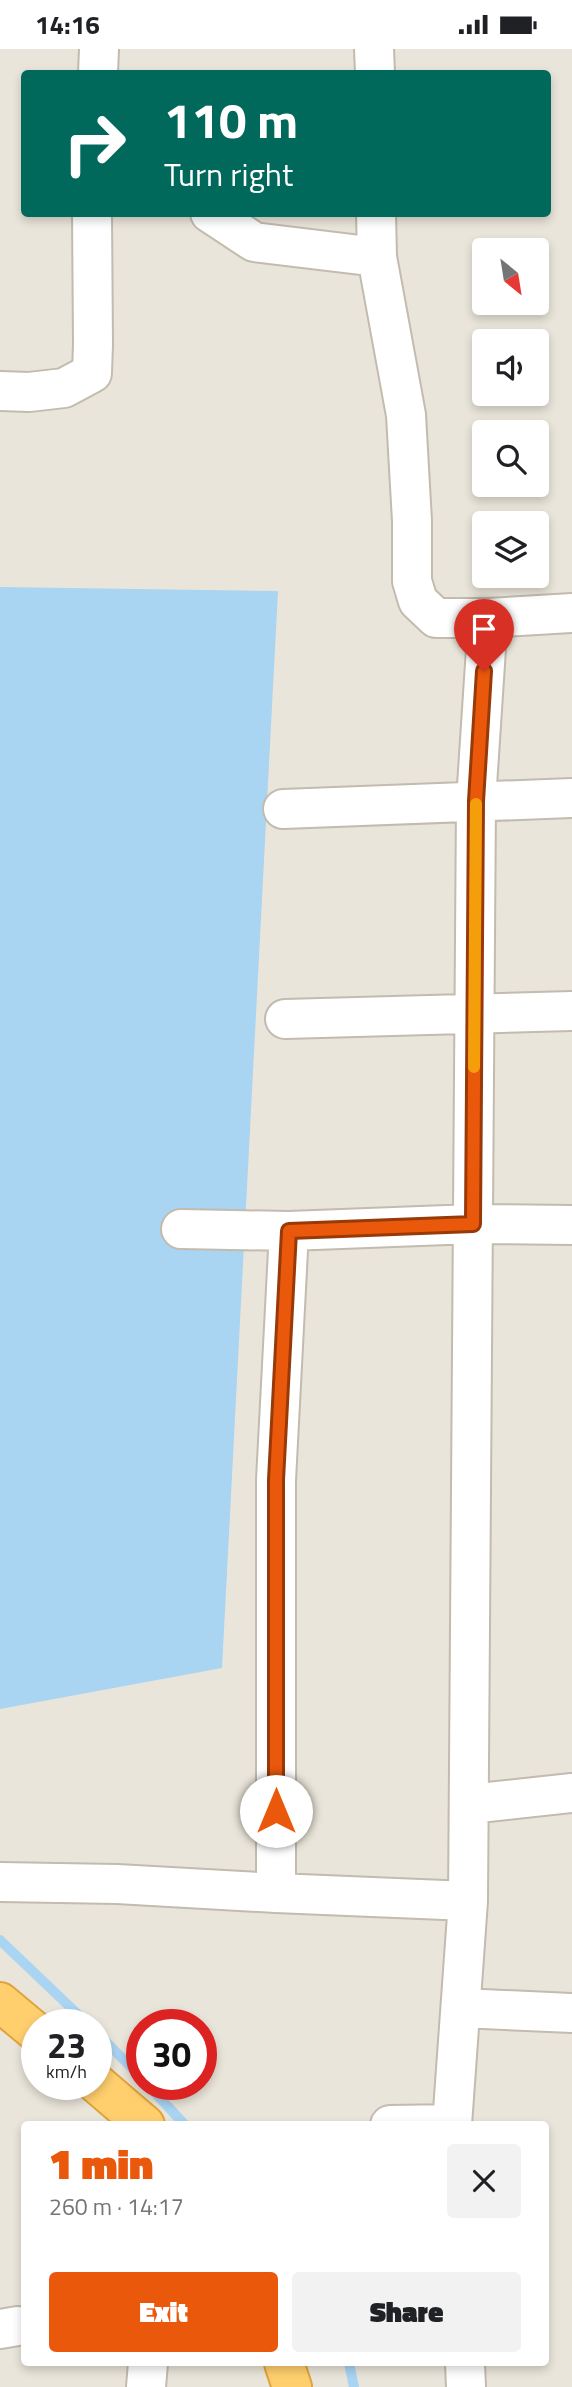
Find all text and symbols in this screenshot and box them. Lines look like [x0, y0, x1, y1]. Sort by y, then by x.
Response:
text: 14:16 [35, 5, 100, 44]
text: 110 m [164, 82, 298, 157]
icon: right [49, 98, 140, 189]
text: Turn right [164, 150, 293, 198]
north arrow [472, 238, 550, 315]
map controls [472, 238, 549, 588]
button: sound [472, 329, 549, 406]
button: search [472, 420, 549, 497]
button: layers [472, 511, 549, 588]
pin [454, 599, 514, 671]
icon: arrive [465, 610, 503, 648]
position arrow [239, 1774, 313, 1848]
speed limit sign: 30 [126, 2009, 217, 2100]
text: 23 [47, 2018, 86, 2072]
text: km/h [46, 2058, 87, 2085]
text: 1 min [49, 2131, 153, 2195]
button: close [447, 2144, 521, 2218]
text: 260 m · 14:17 [49, 2189, 184, 2224]
button: Exit [49, 2272, 278, 2352]
button: Share [292, 2272, 521, 2352]

